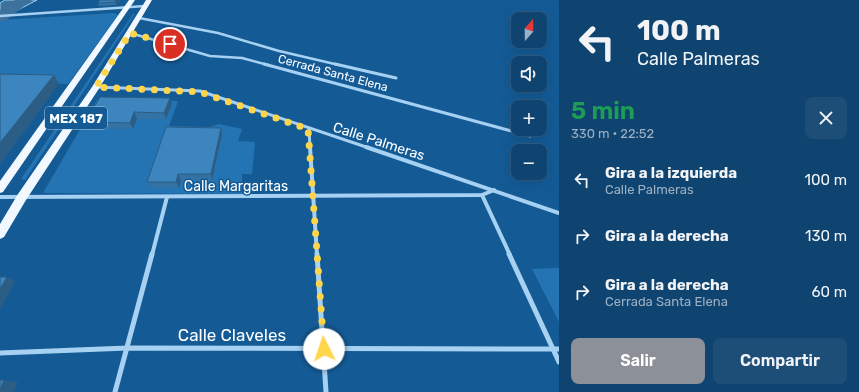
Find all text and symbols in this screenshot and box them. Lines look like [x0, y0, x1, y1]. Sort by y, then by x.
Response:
north arrow [511, 12, 547, 48]
map controls [511, 12, 547, 180]
text: 100 m [637, 14, 721, 47]
icon: left [571, 16, 623, 68]
pin [153, 27, 187, 61]
icon: arrive [159, 33, 181, 55]
text: Calle Palmeras [637, 48, 760, 70]
street label: Cerrada Santa Elena [276, 52, 390, 94]
button: sound [511, 56, 547, 92]
text: 5 min [571, 97, 635, 125]
button: close [805, 97, 847, 139]
button: + [511, 100, 547, 136]
road number: MEX 187 [45, 107, 107, 129]
street label: Calle Palmeras [331, 119, 427, 164]
text: 330 m · 22:52 [571, 126, 654, 141]
button: − [511, 144, 547, 180]
text: Gira a la izquierda [605, 164, 737, 182]
icon: left [571, 169, 593, 191]
text: 100 m [805, 171, 847, 189]
street label: Calle Margaritas [184, 178, 288, 195]
text: Calle Palmeras [605, 182, 694, 197]
icon: right [571, 225, 593, 247]
text: Gira a la derecha [605, 227, 729, 245]
text: 130 m [805, 227, 847, 245]
text: Gira a la derecha [605, 276, 729, 294]
icon: right [571, 281, 593, 303]
text: 60 m [811, 283, 847, 301]
text: Cerrada Santa Elena [605, 294, 728, 309]
street label: Calle Claveles [178, 325, 286, 345]
position arrow [303, 328, 345, 370]
button: Salir [571, 338, 705, 384]
button: Compartir [713, 338, 847, 384]

